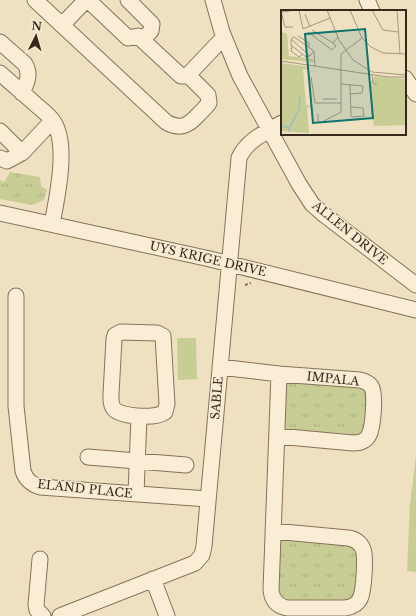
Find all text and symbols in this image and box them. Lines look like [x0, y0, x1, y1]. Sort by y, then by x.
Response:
inset map [281, 10, 406, 135]
north arrow [16, 16, 56, 56]
text: N [31, 19, 43, 34]
street label: ALLEN DRIVE [309, 197, 391, 268]
street label: UYS KRIGE DRIVE [148, 238, 268, 279]
street label: IMPALA [306, 368, 361, 389]
street label: SABLE [207, 375, 226, 420]
street label: ELAND PLACE [37, 476, 134, 501]

